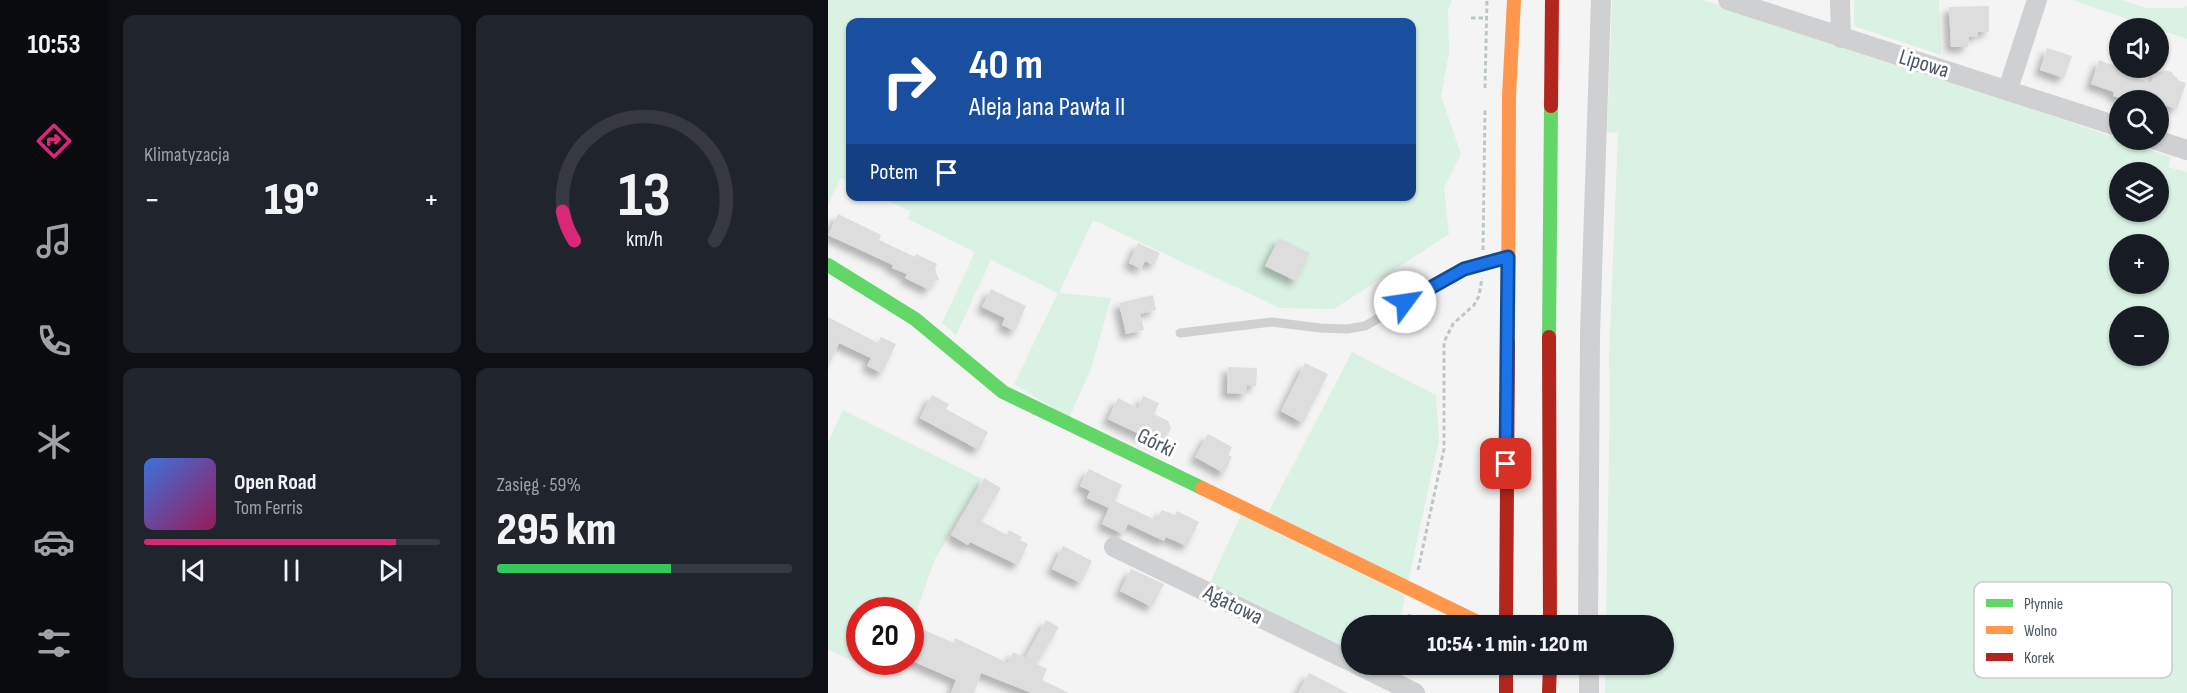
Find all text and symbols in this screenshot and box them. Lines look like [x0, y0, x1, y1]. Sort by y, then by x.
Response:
map controls [2109, 18, 2169, 366]
button: sound [2109, 18, 2169, 78]
text: 10:53 [27, 29, 81, 61]
text: 40 m [969, 40, 1043, 91]
icon: right [870, 42, 948, 120]
street label: Lipowa [1896, 44, 1952, 84]
button: search [2109, 90, 2169, 150]
text: Aleja Jana Pawła II [969, 91, 1126, 123]
icon: directions [33, 120, 75, 162]
text: Klimatyzacja [144, 143, 230, 167]
icon: arrive [930, 156, 963, 189]
text: 13 [618, 159, 670, 234]
text: Potem [870, 159, 918, 186]
button: layers [2109, 162, 2169, 222]
text: 19° [264, 173, 319, 228]
text: − [144, 180, 160, 220]
text: + [423, 180, 440, 220]
icon: music [33, 220, 75, 262]
text: km/h [626, 227, 663, 252]
button: + [2109, 234, 2169, 294]
position arrow [1373, 270, 1437, 334]
button: − [2109, 306, 2169, 366]
icon: phone [33, 320, 75, 362]
icon: climate [33, 421, 75, 463]
street label: Górki [1133, 422, 1179, 464]
pin [1480, 438, 1531, 489]
icon: arrive [1489, 447, 1522, 480]
text: Open Road [234, 469, 316, 496]
text: Zasięg · 59% [497, 473, 581, 497]
text: Tom Ferris [234, 496, 303, 520]
text: 295 km [497, 503, 616, 558]
icon: car [33, 521, 75, 563]
icon: previous [177, 554, 210, 587]
icon: pause [275, 554, 308, 587]
icon: next [374, 554, 407, 587]
street label: Agatowa [1198, 579, 1267, 631]
legend [1974, 582, 2172, 678]
text: Płynnie [2024, 595, 2063, 614]
speed limit sign: 20 [846, 597, 924, 675]
icon: filters [33, 622, 75, 664]
text: Wolno [2024, 622, 2057, 641]
text: 10:54 · 1 min · 120 m [1427, 631, 1588, 658]
text: Korek [2024, 649, 2054, 668]

